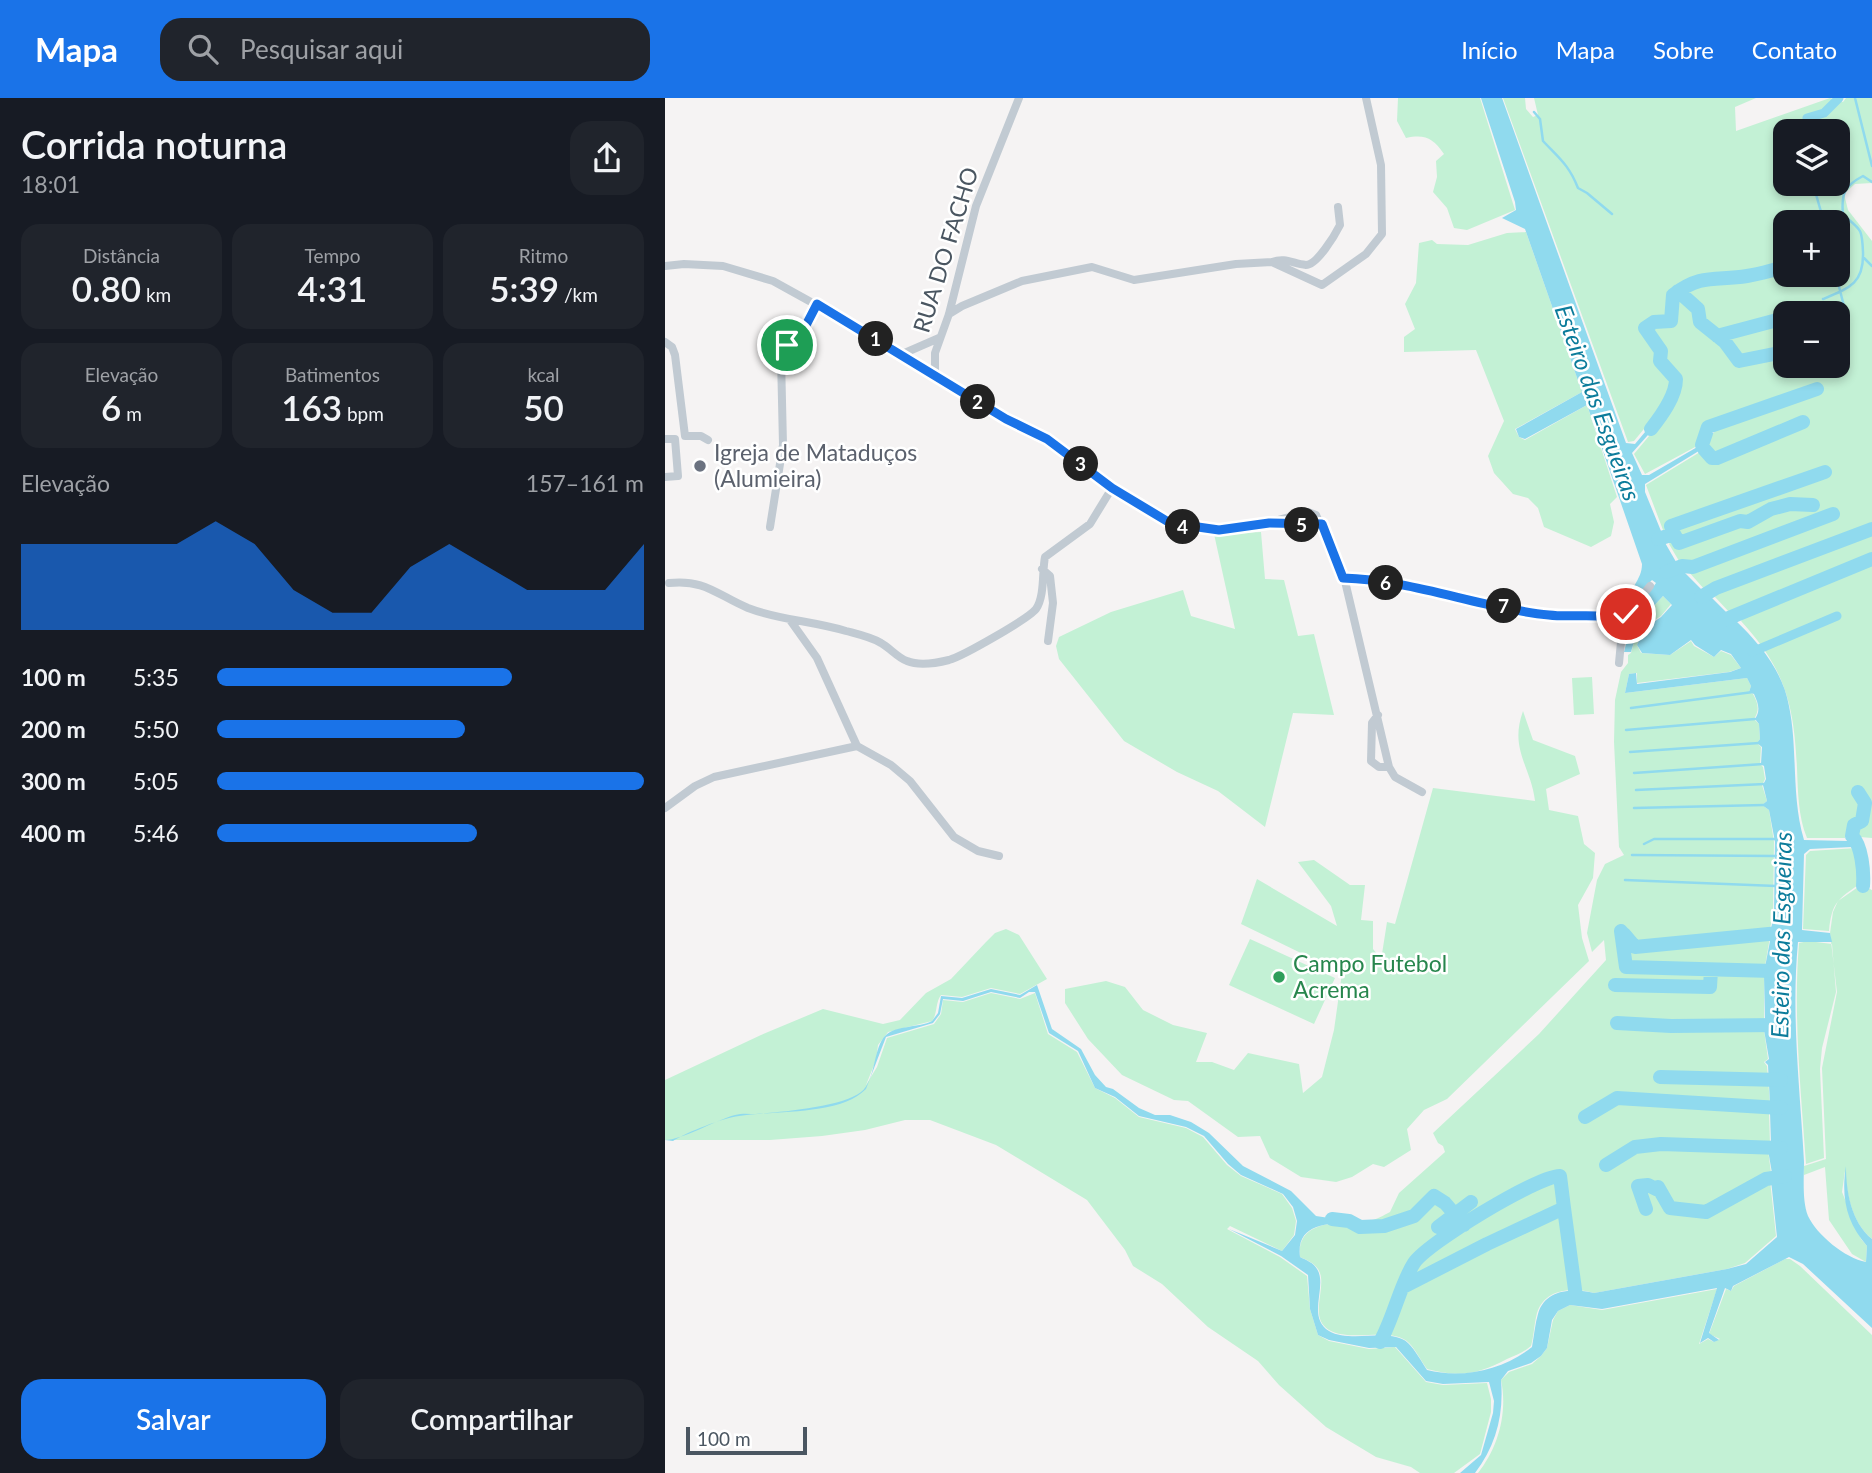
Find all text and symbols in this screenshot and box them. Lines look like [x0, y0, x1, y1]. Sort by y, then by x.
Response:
search box [160, 18, 650, 81]
text: Mapa [35, 29, 118, 69]
icon: search [184, 30, 222, 68]
text: Pesquisar aqui [240, 33, 403, 65]
text: Início [1461, 35, 1518, 64]
text: Mapa [1556, 35, 1615, 64]
text: Sobre [1653, 35, 1714, 64]
text: Contato [1752, 35, 1837, 64]
map controls [1773, 119, 1850, 378]
button: layers [1773, 119, 1850, 196]
text: Corrida noturna [21, 121, 287, 167]
button: share [570, 121, 644, 195]
street label: RUA DO FACHO [907, 164, 984, 336]
text: 18:01 [21, 170, 80, 198]
button: + [1773, 210, 1850, 287]
text: Distância [83, 244, 160, 267]
text: Tempo [305, 244, 360, 267]
text: Ritmo [519, 244, 568, 267]
text: 0.80 [72, 267, 141, 309]
text: 4:31 [298, 267, 367, 309]
text: 5:39 [489, 267, 559, 309]
text: km [141, 283, 171, 306]
text: /km [559, 283, 598, 306]
water label: Esteiro das Esgueiras [1549, 300, 1647, 505]
button: − [1773, 301, 1850, 378]
pin [757, 315, 817, 375]
pin: 1 [859, 322, 893, 356]
icon: arrive [768, 326, 806, 364]
text: 1 [870, 327, 881, 350]
text: Elevação [85, 363, 158, 386]
text: Batimentos [285, 363, 380, 386]
text: kcal [527, 363, 560, 386]
pin: 2 [961, 384, 995, 420]
text: 6 [101, 386, 121, 428]
text: 163 [281, 386, 342, 428]
text: 50 [523, 386, 564, 428]
text: 2 [972, 390, 983, 413]
text: m [121, 402, 142, 425]
text: bpm [342, 402, 384, 425]
place label: Igreja de Mataduços (Alumieira) [714, 438, 917, 492]
pin: 3 [1063, 446, 1099, 482]
text: 3 [1075, 452, 1086, 475]
marker: Igreja de Mataduços (Alumieira) [692, 458, 708, 474]
text: Elevação [21, 469, 110, 497]
text: 157–161 m [526, 469, 644, 497]
pin: 5 [1285, 508, 1319, 542]
pin: 4 [1165, 510, 1201, 544]
text: 5 [1296, 513, 1307, 536]
text: 4 [1177, 515, 1188, 538]
pin: 6 [1369, 566, 1403, 601]
text: 6 [1380, 571, 1391, 594]
pin [1596, 584, 1656, 644]
pin: 7 [1487, 588, 1521, 624]
text: 7 [1498, 594, 1509, 617]
icon: check [1607, 595, 1645, 633]
text: 100 m [21, 663, 86, 691]
text: 5:35 [133, 663, 179, 691]
text: 200 m [21, 715, 86, 743]
text: 5:50 [133, 715, 179, 743]
text: 300 m [21, 767, 86, 795]
text: 5:05 [133, 767, 179, 795]
text: 400 m [21, 819, 86, 847]
text: 5:46 [133, 819, 179, 847]
water label: Esteiro das Esgueiras [1764, 831, 1797, 1039]
place label: Campo Futebol Acrema [1293, 949, 1447, 1003]
marker: Campo Futebol Acrema [1271, 969, 1287, 985]
button: Salvar [21, 1379, 326, 1459]
button: Compartilhar [340, 1379, 644, 1459]
scale bar [686, 1424, 807, 1456]
text: 100 m [697, 1427, 751, 1450]

